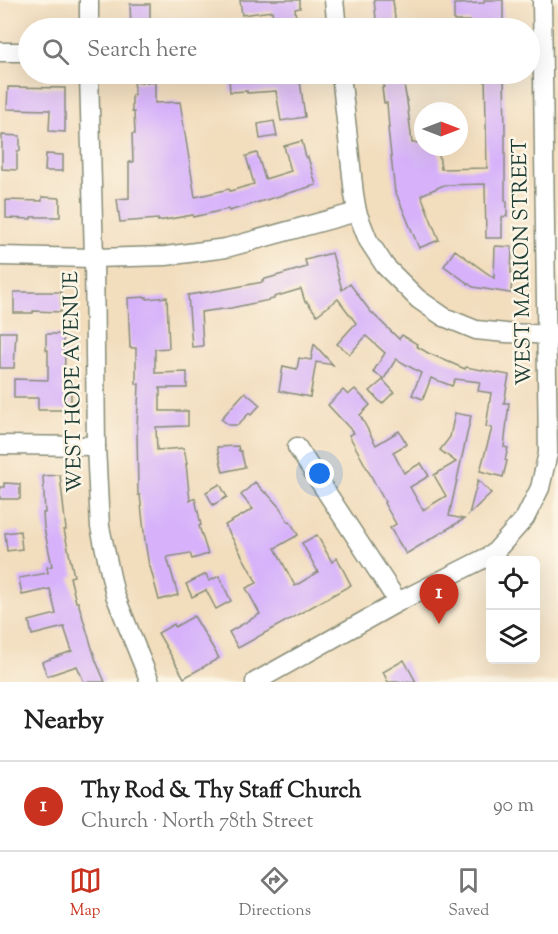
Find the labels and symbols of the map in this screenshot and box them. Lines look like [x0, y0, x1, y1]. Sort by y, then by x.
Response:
north arrow [414, 102, 468, 156]
street label: WEST MARION STREET [506, 138, 540, 386]
street label: WEST HOPE AVENUE [57, 271, 91, 493]
your location [305, 459, 334, 488]
pin: 1 [420, 574, 458, 624]

